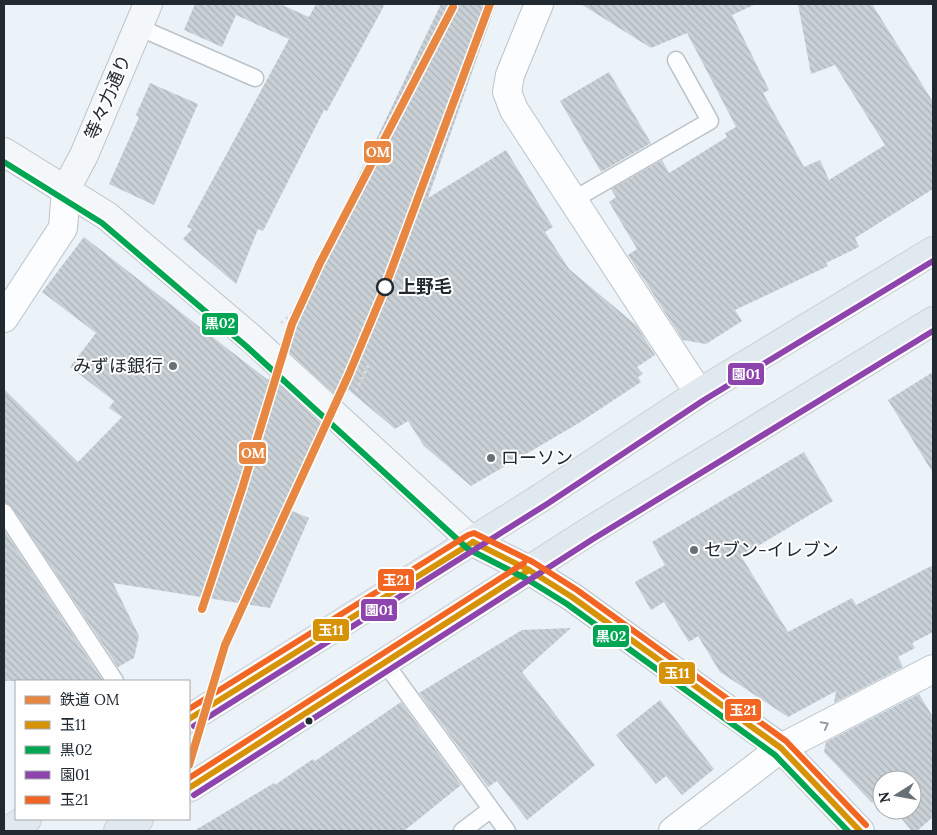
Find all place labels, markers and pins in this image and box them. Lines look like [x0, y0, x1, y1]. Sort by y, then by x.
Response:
place label: 上野毛 [398, 275, 452, 298]
marker: 上野毛 [376, 278, 394, 296]
place label: みずほ銀行 [73, 354, 163, 377]
marker: みずほ銀行 [167, 360, 179, 372]
place label: ローソン [501, 446, 573, 469]
marker: ローソン [485, 452, 497, 464]
place label: セブン-イレブン [704, 538, 839, 561]
marker: セブン-イレブン [688, 544, 700, 556]
unlabelled marker [304, 716, 314, 726]

